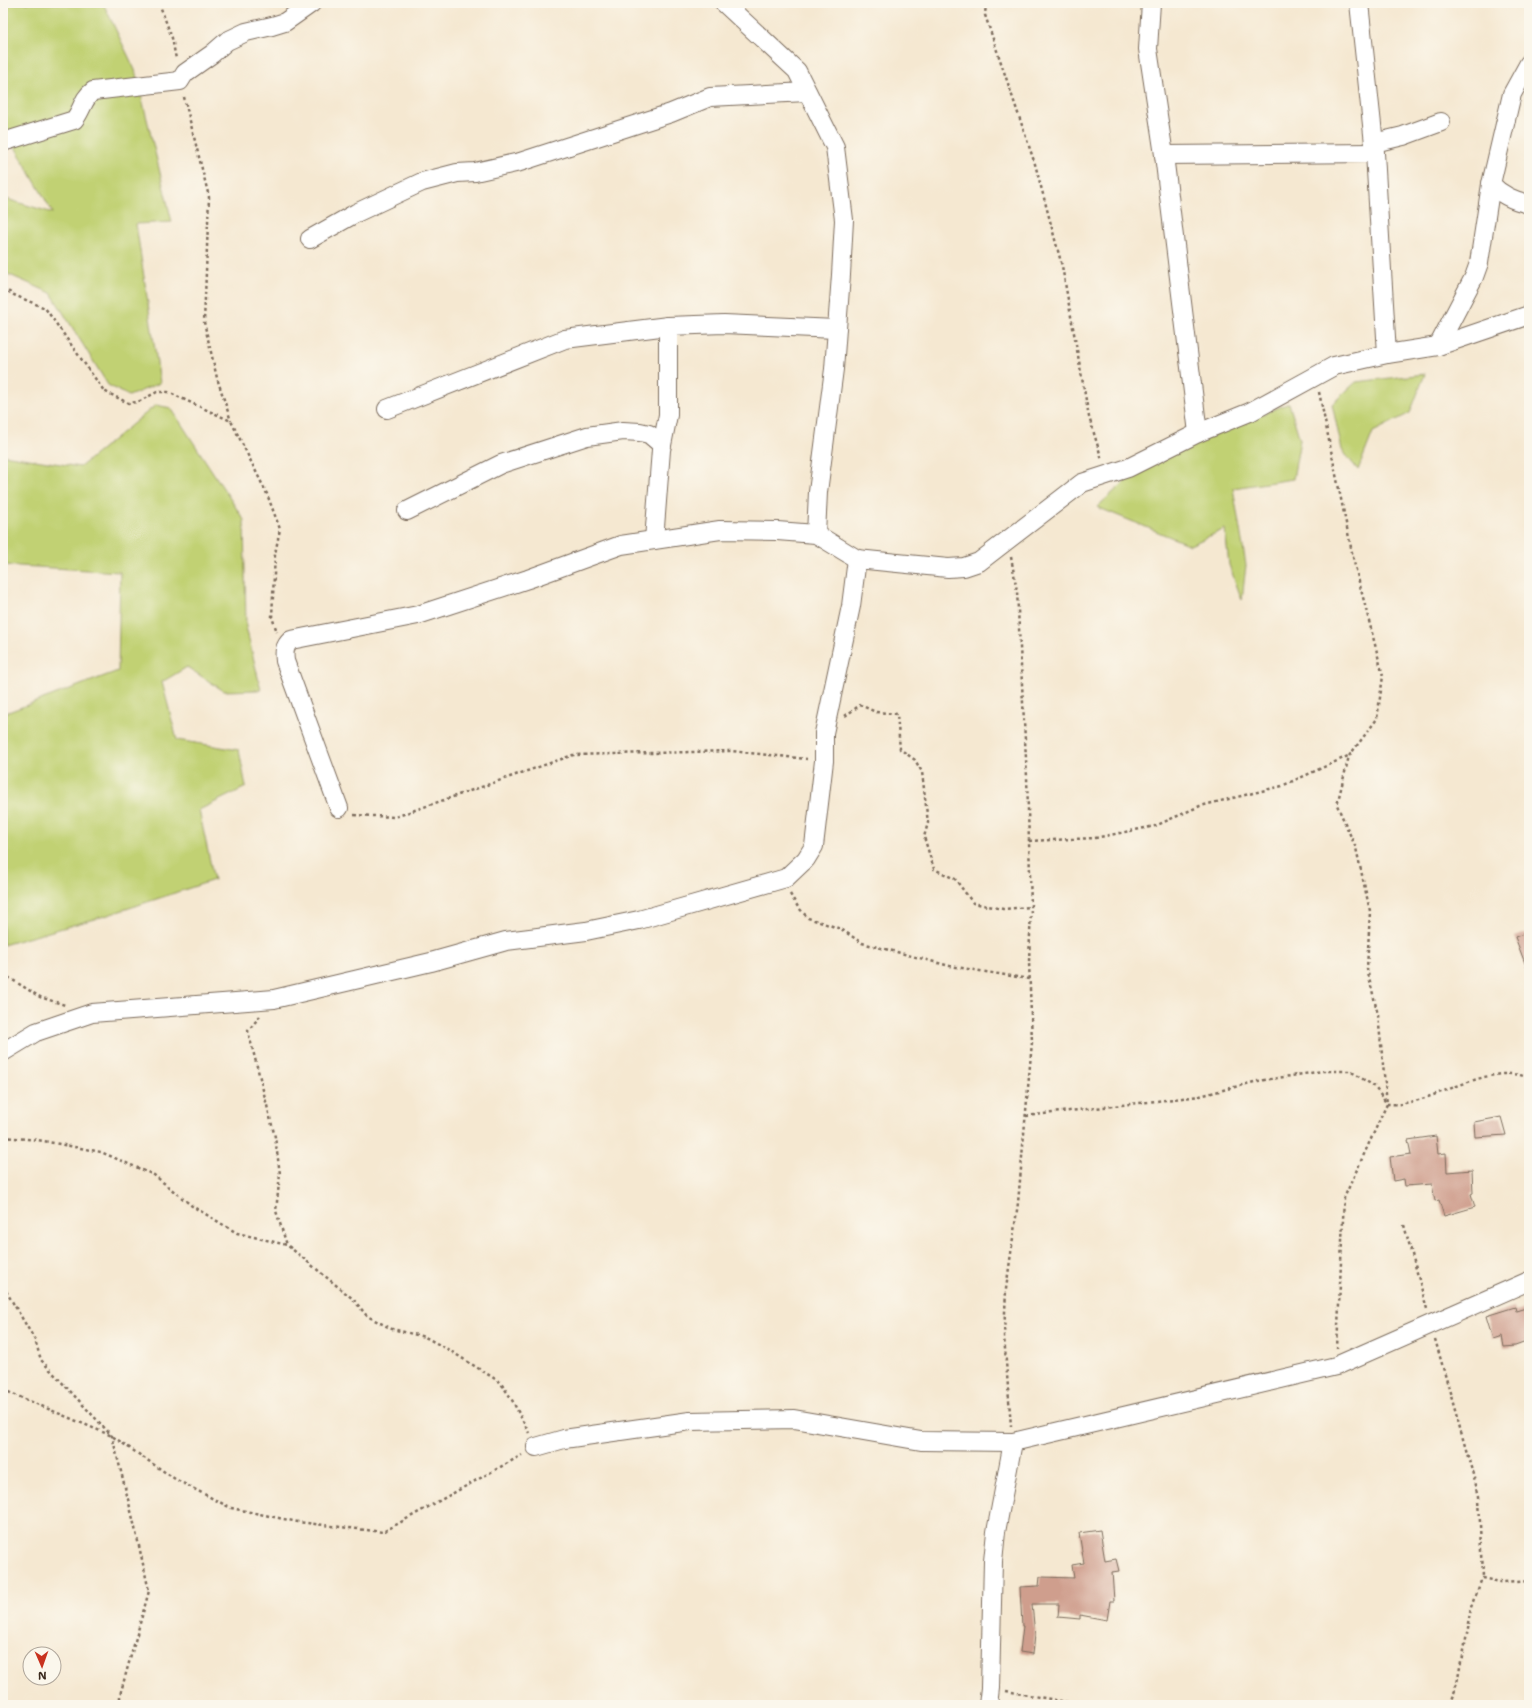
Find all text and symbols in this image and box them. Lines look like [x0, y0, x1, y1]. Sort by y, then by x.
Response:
north arrow [22, 1646, 62, 1686]
text: N [37, 1668, 47, 1683]

